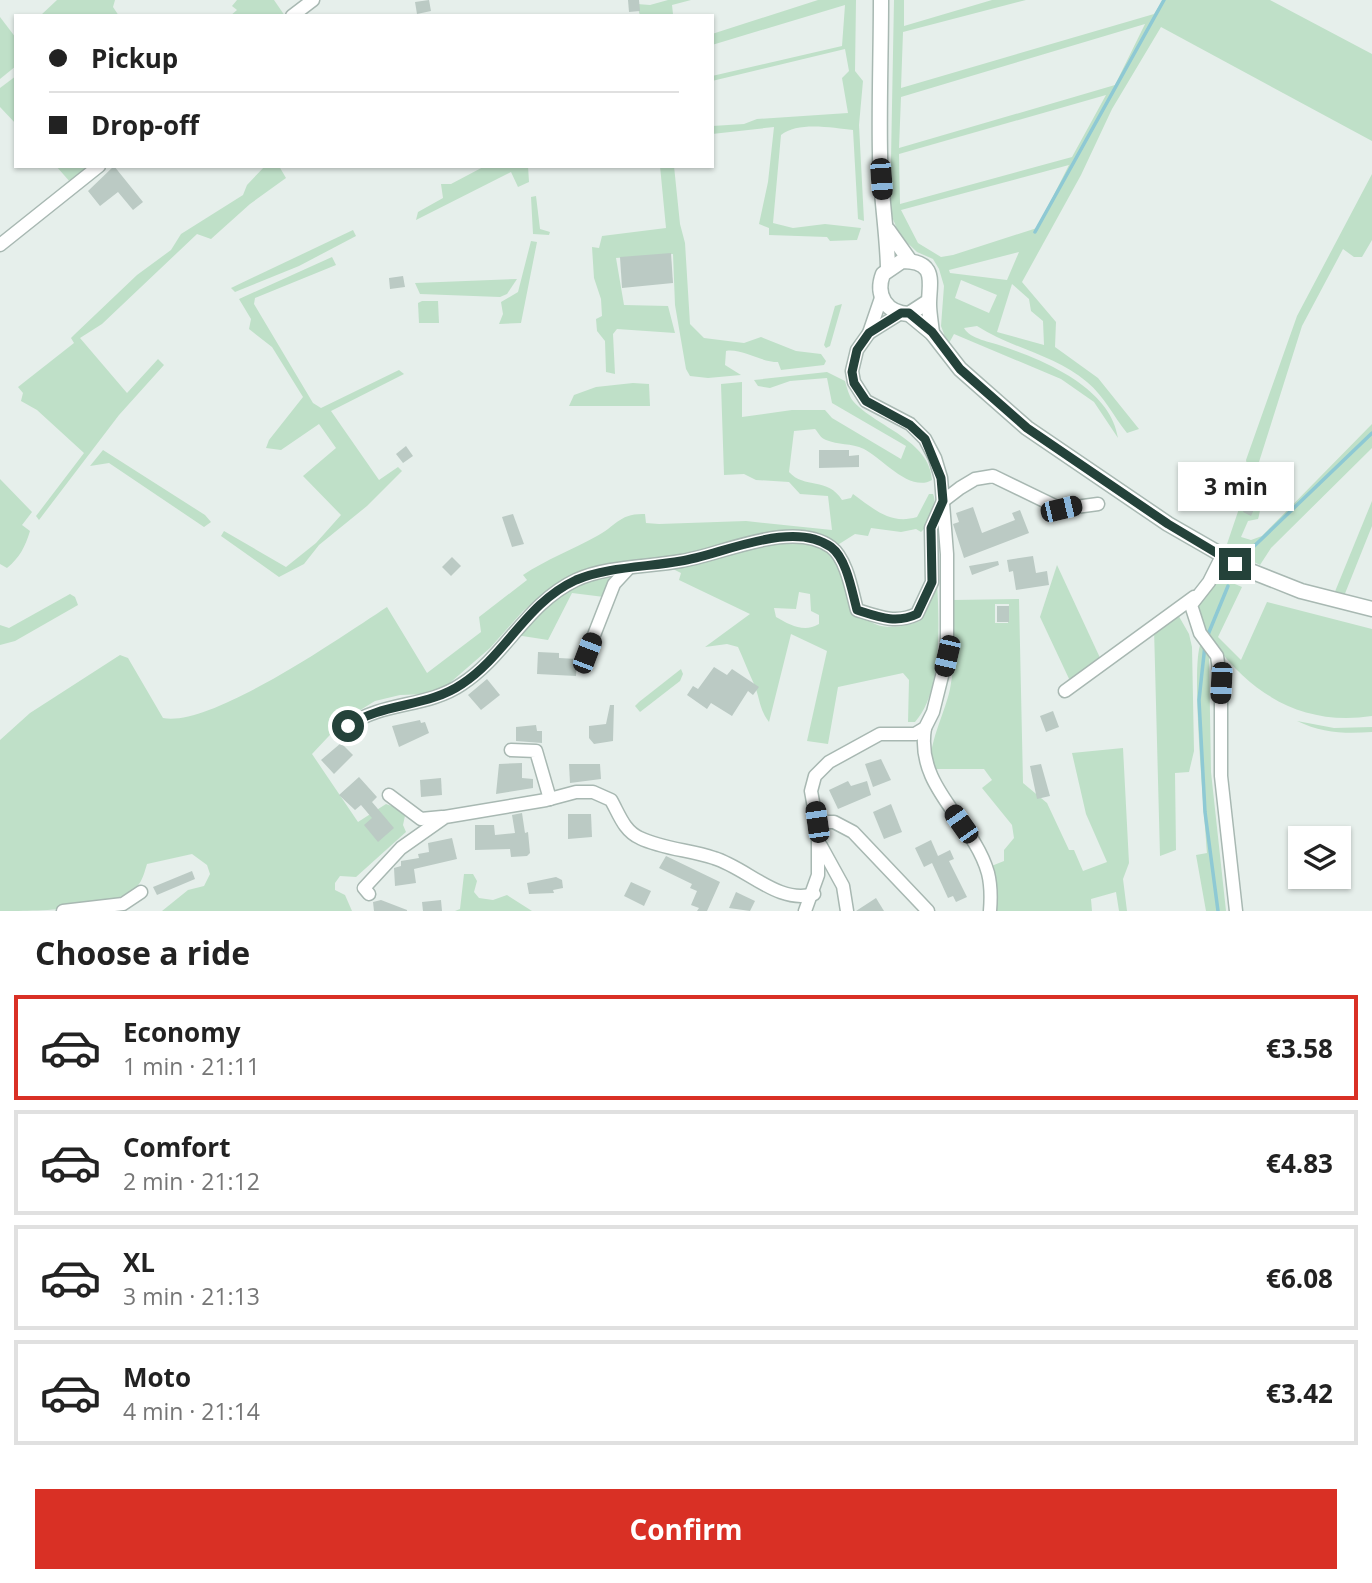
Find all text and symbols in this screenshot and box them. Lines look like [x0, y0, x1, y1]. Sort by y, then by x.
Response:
text: Pickup [91, 40, 178, 76]
text: Drop-off [91, 107, 199, 143]
car [870, 157, 893, 201]
callout: 3 min [1177, 462, 1293, 512]
text: 3 min [1204, 470, 1268, 502]
car [1039, 494, 1084, 524]
route end [1219, 548, 1251, 580]
car [570, 630, 605, 676]
car [933, 633, 962, 679]
car [1210, 661, 1233, 705]
route start [332, 710, 364, 742]
car [804, 800, 831, 844]
car [941, 801, 982, 847]
map controls [1288, 826, 1351, 889]
button: layers [1288, 826, 1351, 889]
text: Choose a ride [35, 931, 250, 974]
text: Economy [123, 1014, 241, 1050]
icon: car [39, 1016, 102, 1079]
text: €3.58 [1266, 1030, 1333, 1066]
text: 1 min · 21:11 [123, 1050, 260, 1082]
text: Comfort [123, 1129, 230, 1165]
icon: car [39, 1131, 102, 1194]
text: €4.83 [1266, 1145, 1333, 1181]
text: 2 min · 21:12 [123, 1165, 260, 1197]
text: XL [123, 1244, 155, 1280]
icon: car [39, 1246, 102, 1309]
text: €6.08 [1266, 1260, 1333, 1296]
text: 3 min · 21:13 [123, 1280, 260, 1312]
text: Moto [123, 1359, 191, 1395]
icon: car [39, 1361, 102, 1424]
text: €3.42 [1266, 1375, 1333, 1411]
text: 4 min · 21:14 [123, 1395, 260, 1427]
button: Confirm [35, 1489, 1337, 1569]

